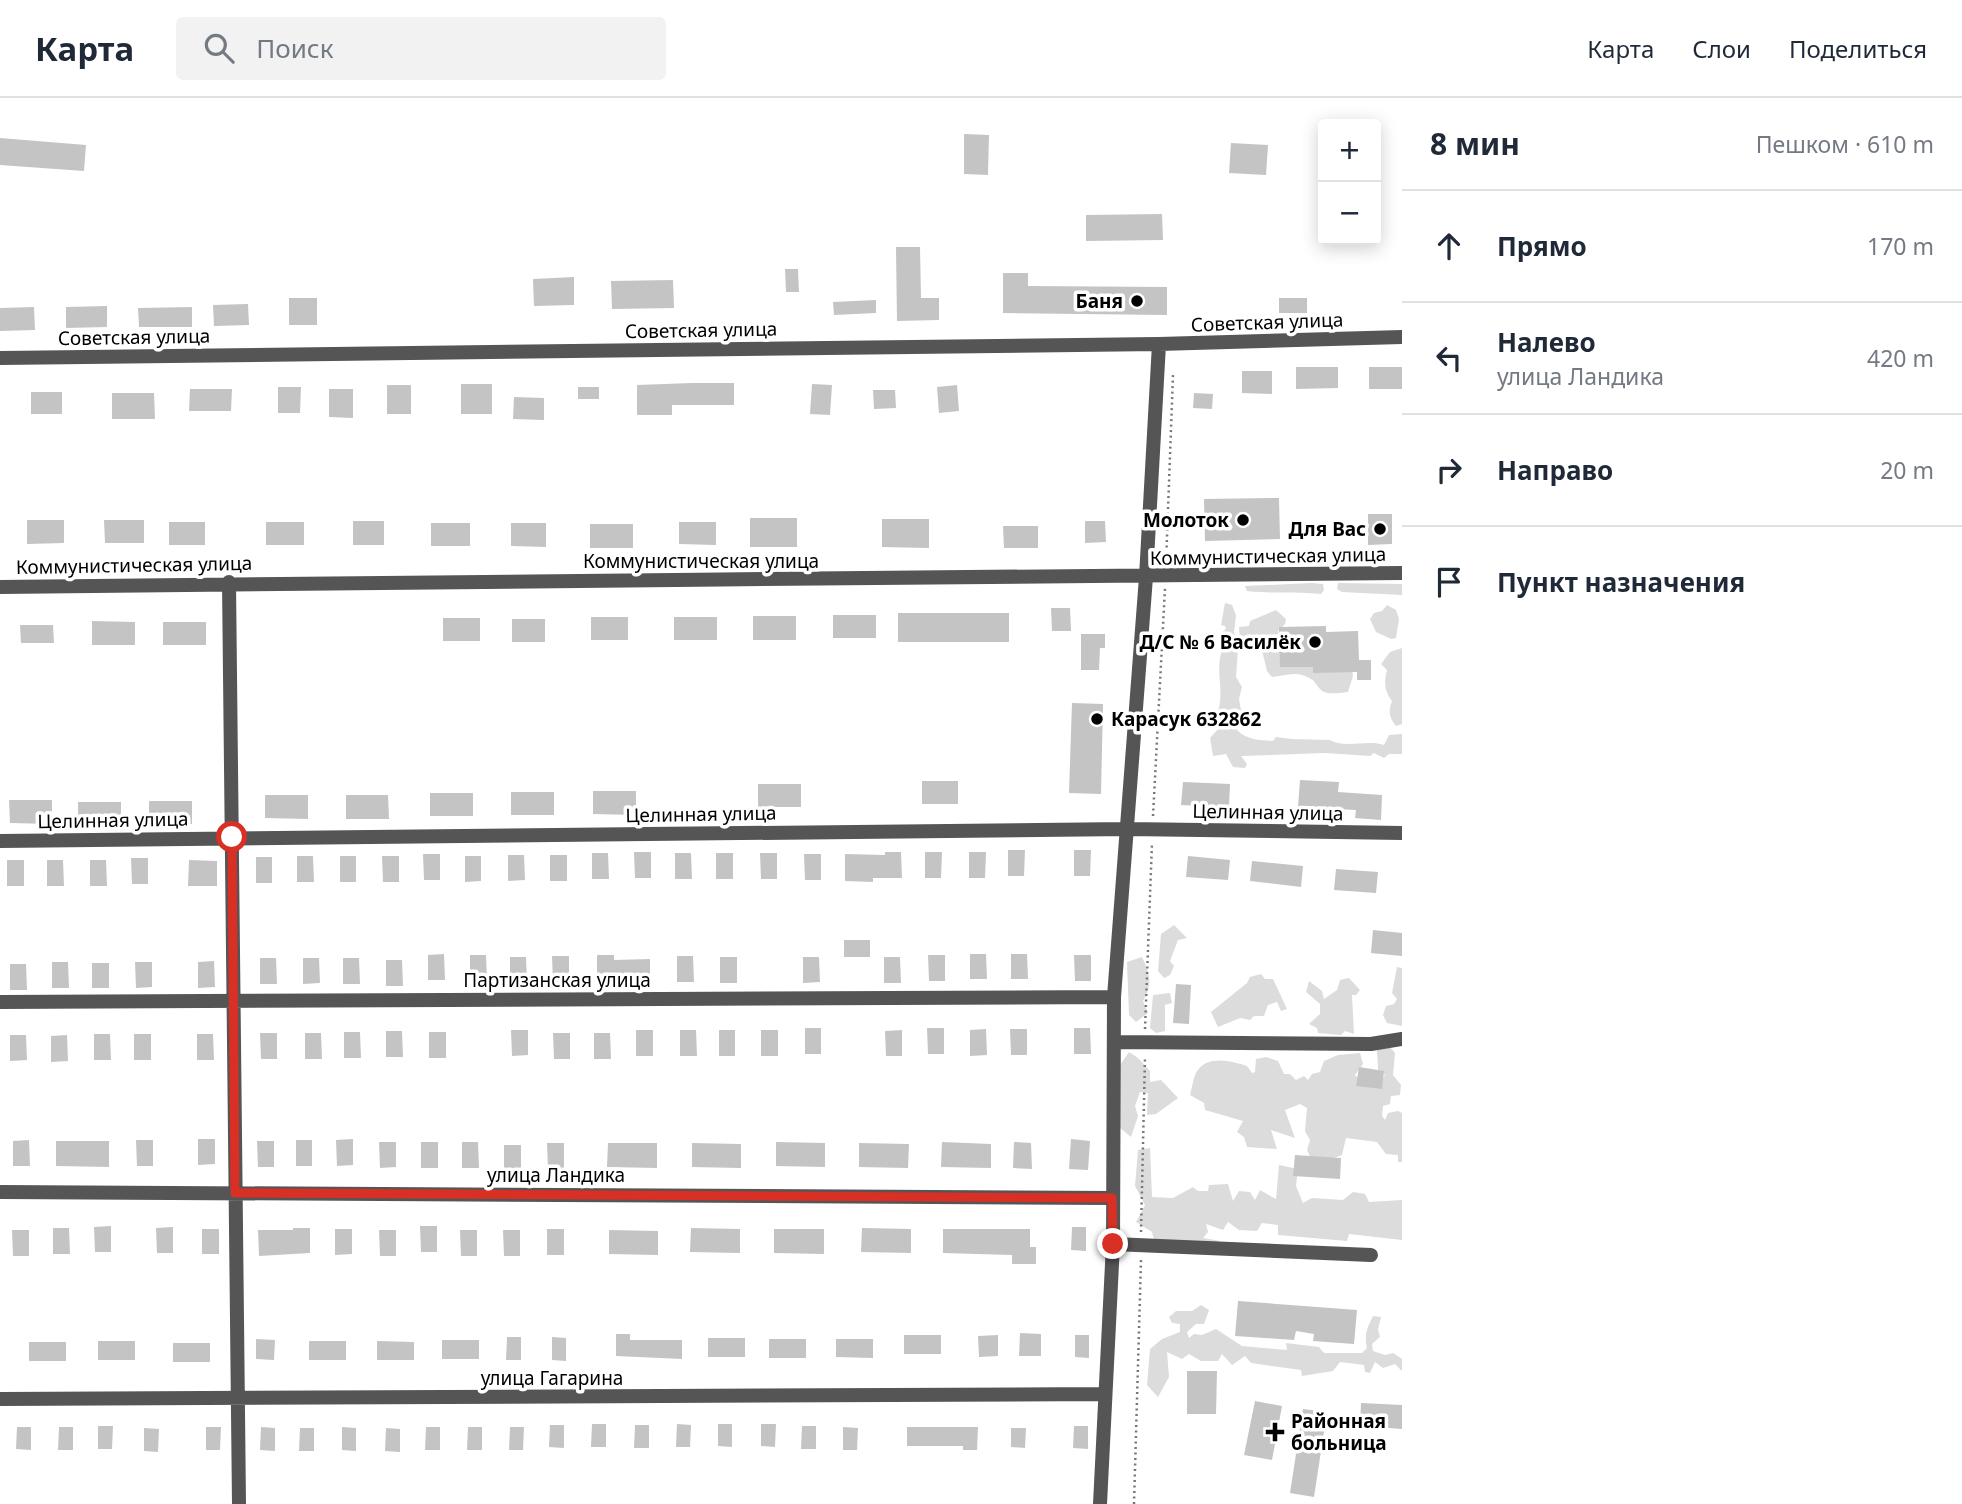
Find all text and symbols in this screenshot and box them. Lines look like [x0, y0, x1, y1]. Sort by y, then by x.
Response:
search box [176, 17, 666, 80]
text: Карта [35, 26, 134, 71]
icon: search [200, 29, 238, 67]
text: Поиск [256, 30, 333, 66]
text: Карта [1587, 32, 1654, 65]
text: Слои [1692, 32, 1751, 65]
text: Поделиться [1789, 32, 1927, 65]
map controls [1318, 119, 1381, 245]
button: + [1318, 119, 1381, 182]
text: 8 мин [1430, 123, 1520, 164]
text: Пешком · 610 m [1756, 128, 1934, 160]
button: − [1318, 182, 1381, 245]
icon: ahead [1430, 227, 1468, 265]
text: Прямо [1497, 228, 1587, 264]
text: 170 m [1867, 230, 1934, 262]
place label: Баня [1075, 288, 1123, 314]
marker: Баня [1129, 293, 1145, 309]
street label: Советская улица [1190, 306, 1344, 338]
street label: Советская улица [625, 316, 777, 344]
street label: Советская улица [58, 323, 210, 351]
text: Налево [1497, 324, 1596, 360]
icon: left [1430, 339, 1468, 377]
text: 420 m [1867, 342, 1934, 374]
text: улица Ландика [1497, 360, 1664, 392]
icon: right [1430, 451, 1468, 489]
text: Направо [1497, 452, 1613, 488]
text: 20 m [1880, 454, 1934, 486]
place label: Молоток [1143, 507, 1229, 533]
marker: Молоток [1235, 512, 1251, 528]
place label: Для Вас [1289, 516, 1366, 542]
marker: Для Вас [1372, 521, 1388, 537]
street label: Коммунистическая улица [1150, 541, 1386, 571]
street label: Коммунистическая улица [583, 548, 819, 574]
street label: Коммунистическая улица [16, 550, 252, 580]
icon: arrive [1430, 563, 1468, 601]
text: Пункт назначения [1497, 564, 1745, 600]
place label: Д/С № 6 Василёк [1140, 629, 1301, 655]
marker: Д/С № 6 Василёк [1307, 634, 1323, 650]
place label: Карасук 632862 [1111, 706, 1261, 732]
marker: Карасук 632862 [1089, 711, 1105, 727]
street label: Целинная улица [1192, 798, 1344, 826]
street label: Целинная улица [625, 800, 777, 828]
street label: Целинная улица [37, 806, 189, 834]
route start [216, 821, 247, 852]
street label: Партизанская улица [463, 967, 651, 993]
street label: улица Ландика [487, 1162, 625, 1188]
route end [1097, 1228, 1128, 1259]
street label: улица Гагарина [481, 1365, 623, 1391]
place label: Районная больница [1291, 1408, 1387, 1456]
marker: Районная больница [1265, 1422, 1285, 1442]

